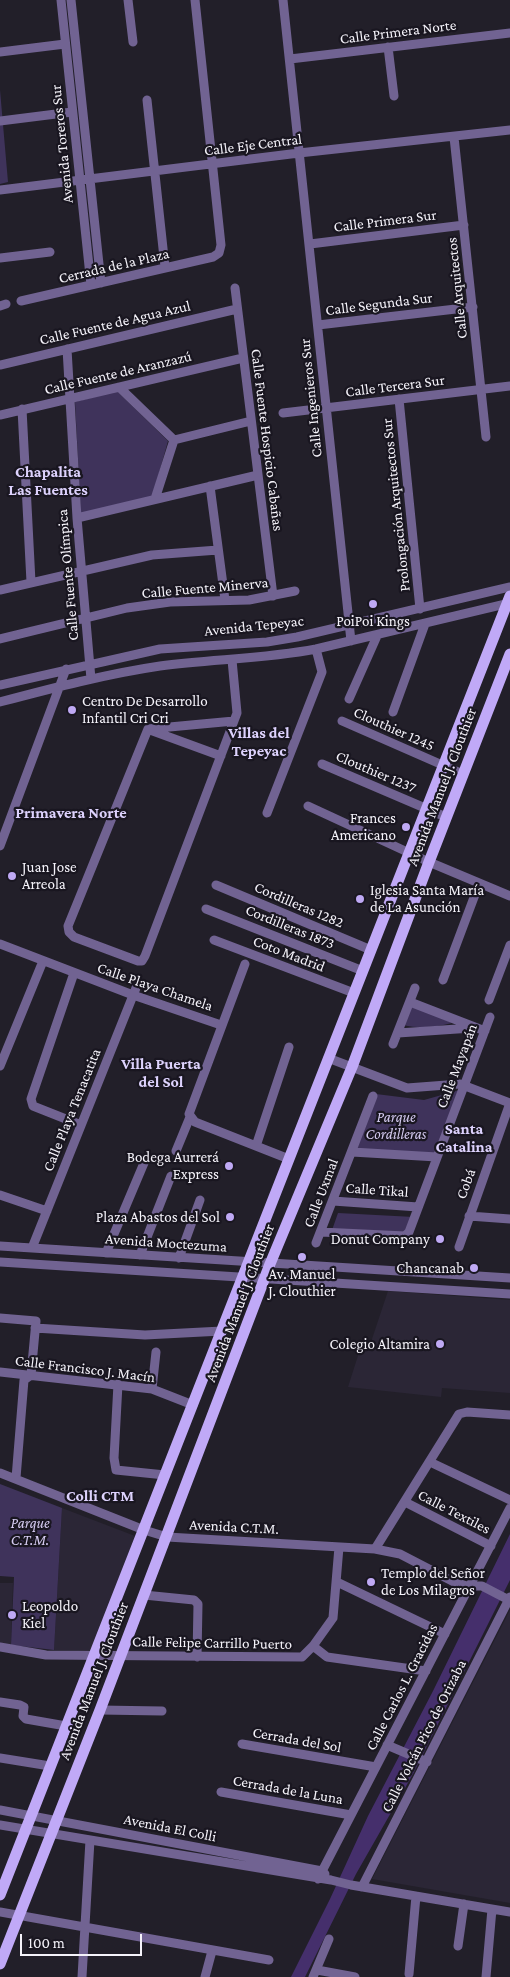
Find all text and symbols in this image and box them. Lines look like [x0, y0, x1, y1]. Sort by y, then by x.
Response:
street label: Calle Primera Norte [339, 16, 457, 48]
street label: Avenida Toreros Sur [47, 84, 77, 204]
street label: Calle Eje Central [203, 130, 303, 160]
street label: Calle Primera Sur [333, 206, 437, 236]
street label: Calle Arquitectos [443, 236, 471, 340]
street label: Cerrada de la Plaza [57, 245, 171, 287]
street label: Calle Segunda Sur [324, 288, 434, 320]
street label: Calle Fuente de Agua Azul [38, 297, 192, 349]
street label: Calle Ingenieros Sur [296, 338, 326, 458]
street label: Calle Fuente de Aranzazú [43, 347, 193, 399]
street label: Calle Fuente Hospicio Cabañas [247, 348, 287, 532]
street label: Calle Tercera Sur [344, 371, 446, 401]
street label: Prolongación Arquitectos Sur [378, 417, 414, 593]
district label: Chapalita Las Fuentes [8, 462, 88, 500]
street label: Calle Fuente Olímpica [53, 508, 83, 642]
street label: Calle Fuente Minerva [141, 573, 269, 603]
marker: PoiPoi Kings [367, 598, 379, 610]
street label: Avenida Tepeyac [203, 612, 305, 640]
place label: PoiPoi Kings [336, 612, 410, 630]
place label: Centro De Desarrollo Infantil Cri Cri [82, 692, 208, 727]
street label: Clouthier 1245 [351, 703, 437, 755]
marker: Centro De Desarrollo Infantil Cri Cri [66, 704, 78, 716]
street label: Avenida Manuel J. Clouthier [404, 706, 480, 868]
district label: Villas del Tepeyac [228, 723, 290, 761]
street label: Clouthier 1237 [333, 747, 419, 797]
district label: Primavera Norte [15, 803, 127, 823]
place label: Frances Americano [331, 809, 396, 844]
marker: Frances Americano [400, 821, 412, 833]
place label: Juan Jose Arreola [22, 858, 77, 893]
marker: Juan Jose Arreola [6, 870, 18, 882]
street label: Cordilleras 1282 [252, 878, 346, 932]
place label: Iglesia Santa María de La Asunción [370, 881, 484, 916]
marker: Iglesia Santa María de La Asunción [354, 893, 366, 905]
street label: Cordilleras 1873 [243, 901, 337, 953]
street label: Coto Madrid [250, 932, 328, 976]
street label: Calle Playa Chamela [95, 959, 215, 1015]
street label: Calle Mayapán [433, 1021, 481, 1111]
street label: Calle Playa Tenacatita [39, 1046, 105, 1174]
district label: Villa Puerta del Sol [121, 1054, 201, 1092]
park label: Parque Cordilleras [366, 1108, 426, 1143]
district label: Santa Catalina [435, 1119, 493, 1157]
place label: Bodega Aurrerá Express [127, 1148, 219, 1183]
street label: Calle Uxmal [300, 1156, 342, 1230]
marker: Bodega Aurrerá Express [223, 1160, 235, 1172]
street label: Cobá [452, 1166, 480, 1202]
street label: Calle Tikal [345, 1179, 409, 1201]
place label: Plaza Abastos del Sol [96, 1208, 220, 1226]
marker: Plaza Abastos del Sol [224, 1211, 236, 1223]
street label: Avenida Manuel J. Clouthier [202, 1222, 278, 1384]
street label: Avenida Moctezuma [104, 1230, 228, 1256]
place label: Donut Company [331, 1230, 430, 1248]
marker: Donut Company [434, 1233, 446, 1245]
marker: Av. Manuel J. Clouthier [296, 1251, 308, 1263]
place label: Chancanab [396, 1259, 464, 1277]
marker: Chancanab [468, 1262, 480, 1274]
place label: Av. Manuel J. Clouthier [268, 1265, 336, 1300]
place label: Colegio Altamira [330, 1335, 430, 1353]
marker: Colegio Altamira [434, 1338, 446, 1350]
street label: Calle Francisco J. Macín [14, 1351, 156, 1387]
district label: Colli CTM [66, 1486, 134, 1506]
street label: Calle Textiles [415, 1486, 493, 1538]
park label: Parque C.T.M. [10, 1514, 50, 1549]
street label: Avenida C.T.M. [189, 1516, 279, 1538]
place label: Templo del Señor de Los Milagros [381, 1564, 485, 1599]
marker: Templo del Señor de Los Milagros [365, 1576, 377, 1588]
place label: Leopoldo Kiel [22, 1597, 78, 1632]
street label: Avenida Manuel J. Clouthier [56, 1600, 132, 1762]
marker: Leopoldo Kiel [6, 1609, 18, 1621]
street label: Calle Carlos L. Gracidas [362, 1620, 442, 1754]
street label: Calle Felipe Carrillo Puerto [132, 1633, 292, 1653]
street label: Calle Volcán Pico de Orizaba [378, 1657, 470, 1815]
street label: Cerrada del Sol [251, 1723, 343, 1757]
street label: Cerrada de la Luna [231, 1771, 345, 1809]
street label: Avenida El Colli [122, 1810, 218, 1846]
scale bar [22, 1924, 145, 1956]
text: 100 m [28, 1935, 65, 1951]

